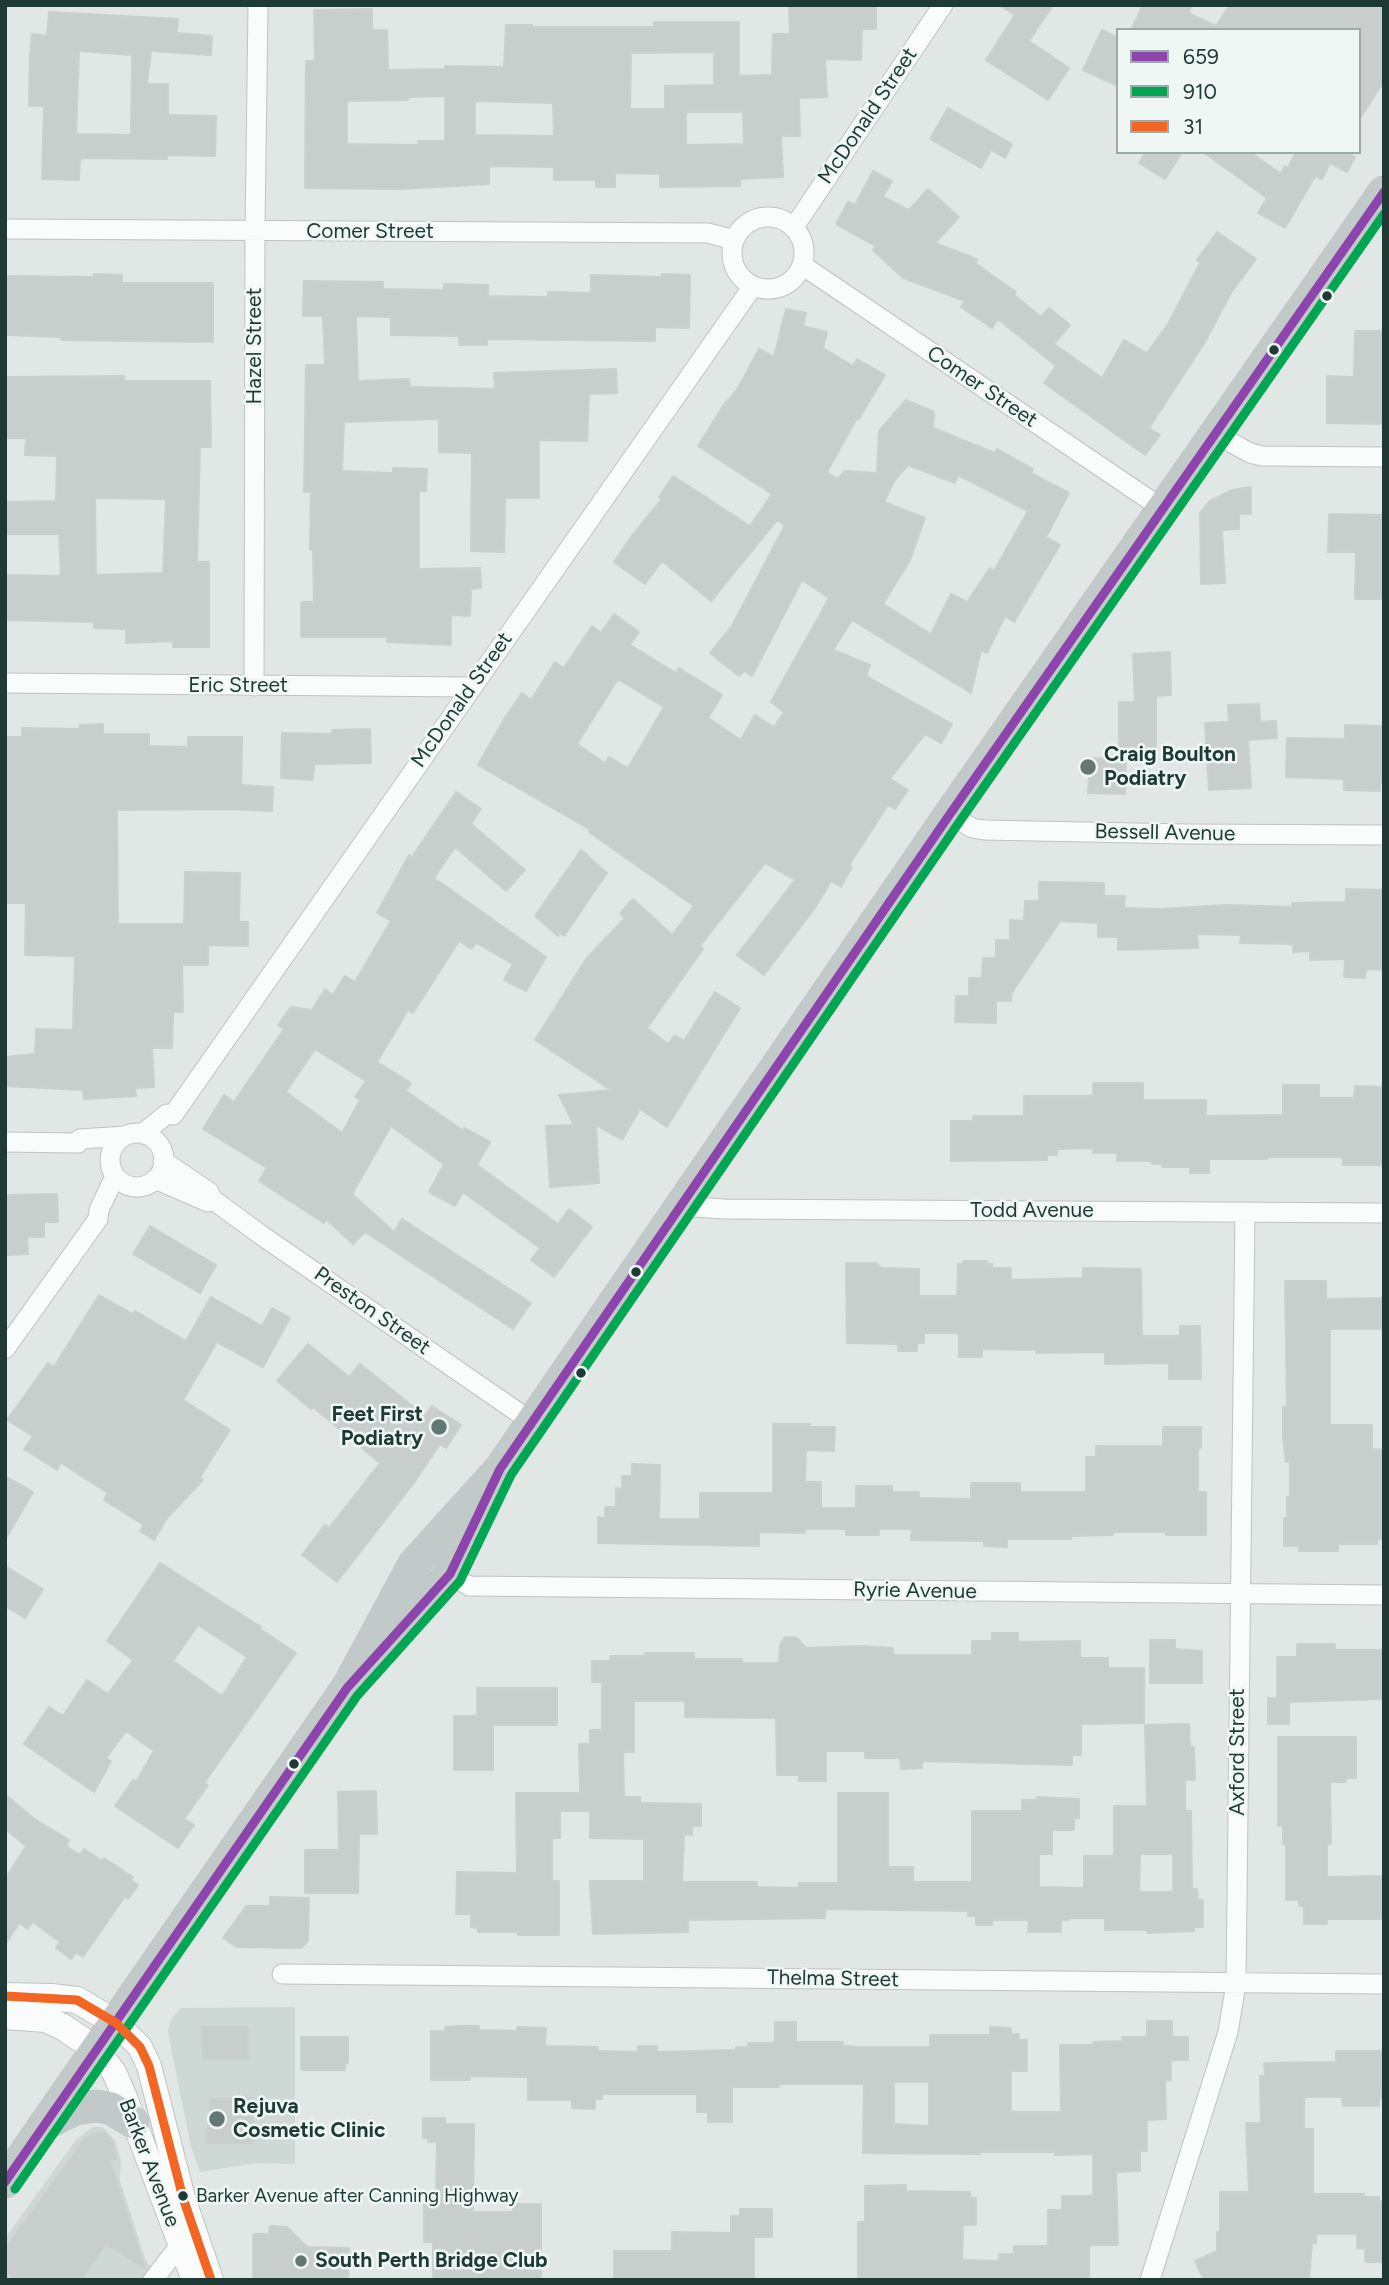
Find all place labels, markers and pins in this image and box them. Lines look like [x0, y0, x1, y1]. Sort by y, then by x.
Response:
unlabelled marker [1320, 289, 1334, 303]
unlabelled marker [1267, 343, 1281, 357]
place label: Craig Boulton Podiatry [1104, 742, 1236, 792]
marker: Craig Boulton Podiatry [1078, 757, 1098, 777]
unlabelled marker [629, 1265, 643, 1279]
unlabelled marker [574, 1366, 588, 1380]
place label: Feet First Podiatry [332, 1402, 423, 1452]
marker: Feet First Podiatry [429, 1417, 449, 1437]
unlabelled marker [287, 1757, 301, 1771]
place label: Rejuva Cosmetic Clinic [233, 2094, 385, 2144]
marker: Rejuva Cosmetic Clinic [207, 2109, 227, 2129]
place label: Barker Avenue after Canning Highway [196, 2185, 518, 2207]
marker: Barker Avenue after Canning Highway [176, 2189, 190, 2203]
place label: South Perth Bridge Club [315, 2248, 548, 2274]
marker: South Perth Bridge Club [293, 2253, 309, 2269]

